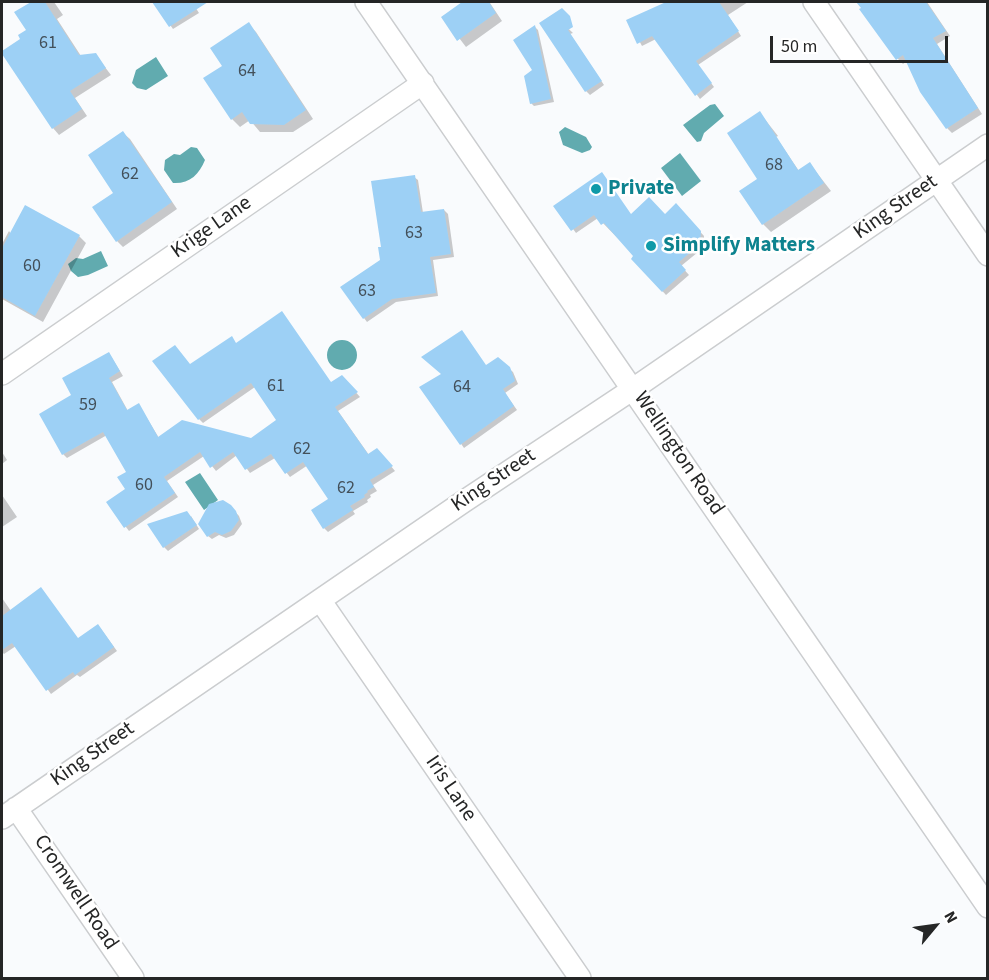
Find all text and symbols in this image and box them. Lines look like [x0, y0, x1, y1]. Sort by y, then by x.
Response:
scale bar [773, 24, 952, 62]
house number: 61 [39, 33, 57, 55]
text: 50 m [781, 34, 817, 59]
house number: 64 [238, 61, 256, 83]
house number: 68 [765, 155, 783, 177]
house number: 62 [121, 164, 139, 186]
street label: King Street [849, 170, 943, 246]
place label: Private [608, 176, 674, 202]
marker: Private [589, 182, 603, 196]
street label: Krige Lane [167, 191, 257, 265]
house number: 63 [405, 223, 423, 245]
place label: Simplify Matters [663, 233, 815, 259]
marker: Simplify Matters [644, 239, 658, 253]
house number: 60 [23, 256, 41, 278]
house number: 63 [358, 281, 376, 303]
house number: 61 [267, 376, 285, 398]
house number: 64 [453, 377, 471, 399]
street label: Wellington Road [627, 387, 729, 521]
house number: 59 [79, 395, 97, 417]
house number: 62 [293, 439, 311, 461]
street label: King Street [447, 444, 541, 518]
house number: 60 [135, 475, 153, 497]
house number: 62 [337, 478, 355, 500]
street label: King Street [46, 717, 140, 793]
street label: Iris Lane [419, 751, 481, 827]
street label: Cromwell Road [27, 831, 123, 955]
north arrow [905, 896, 965, 956]
text: N [939, 907, 963, 927]

